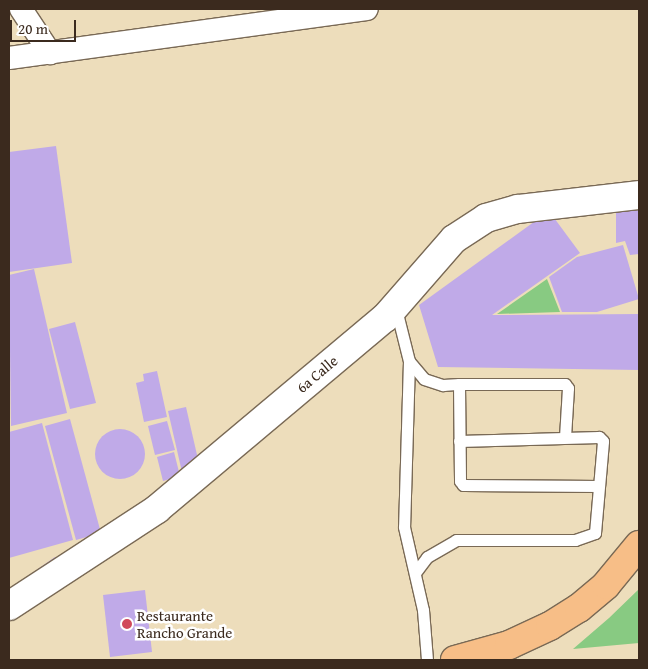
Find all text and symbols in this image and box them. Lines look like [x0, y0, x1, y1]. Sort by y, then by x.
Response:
scale bar [12, 10, 79, 42]
text: 20 m [18, 18, 48, 39]
street label: 6a Calle [293, 352, 341, 396]
place label: Restaurante Rancho Grande [137, 606, 232, 641]
marker: Restaurante Rancho Grande [121, 618, 133, 630]

